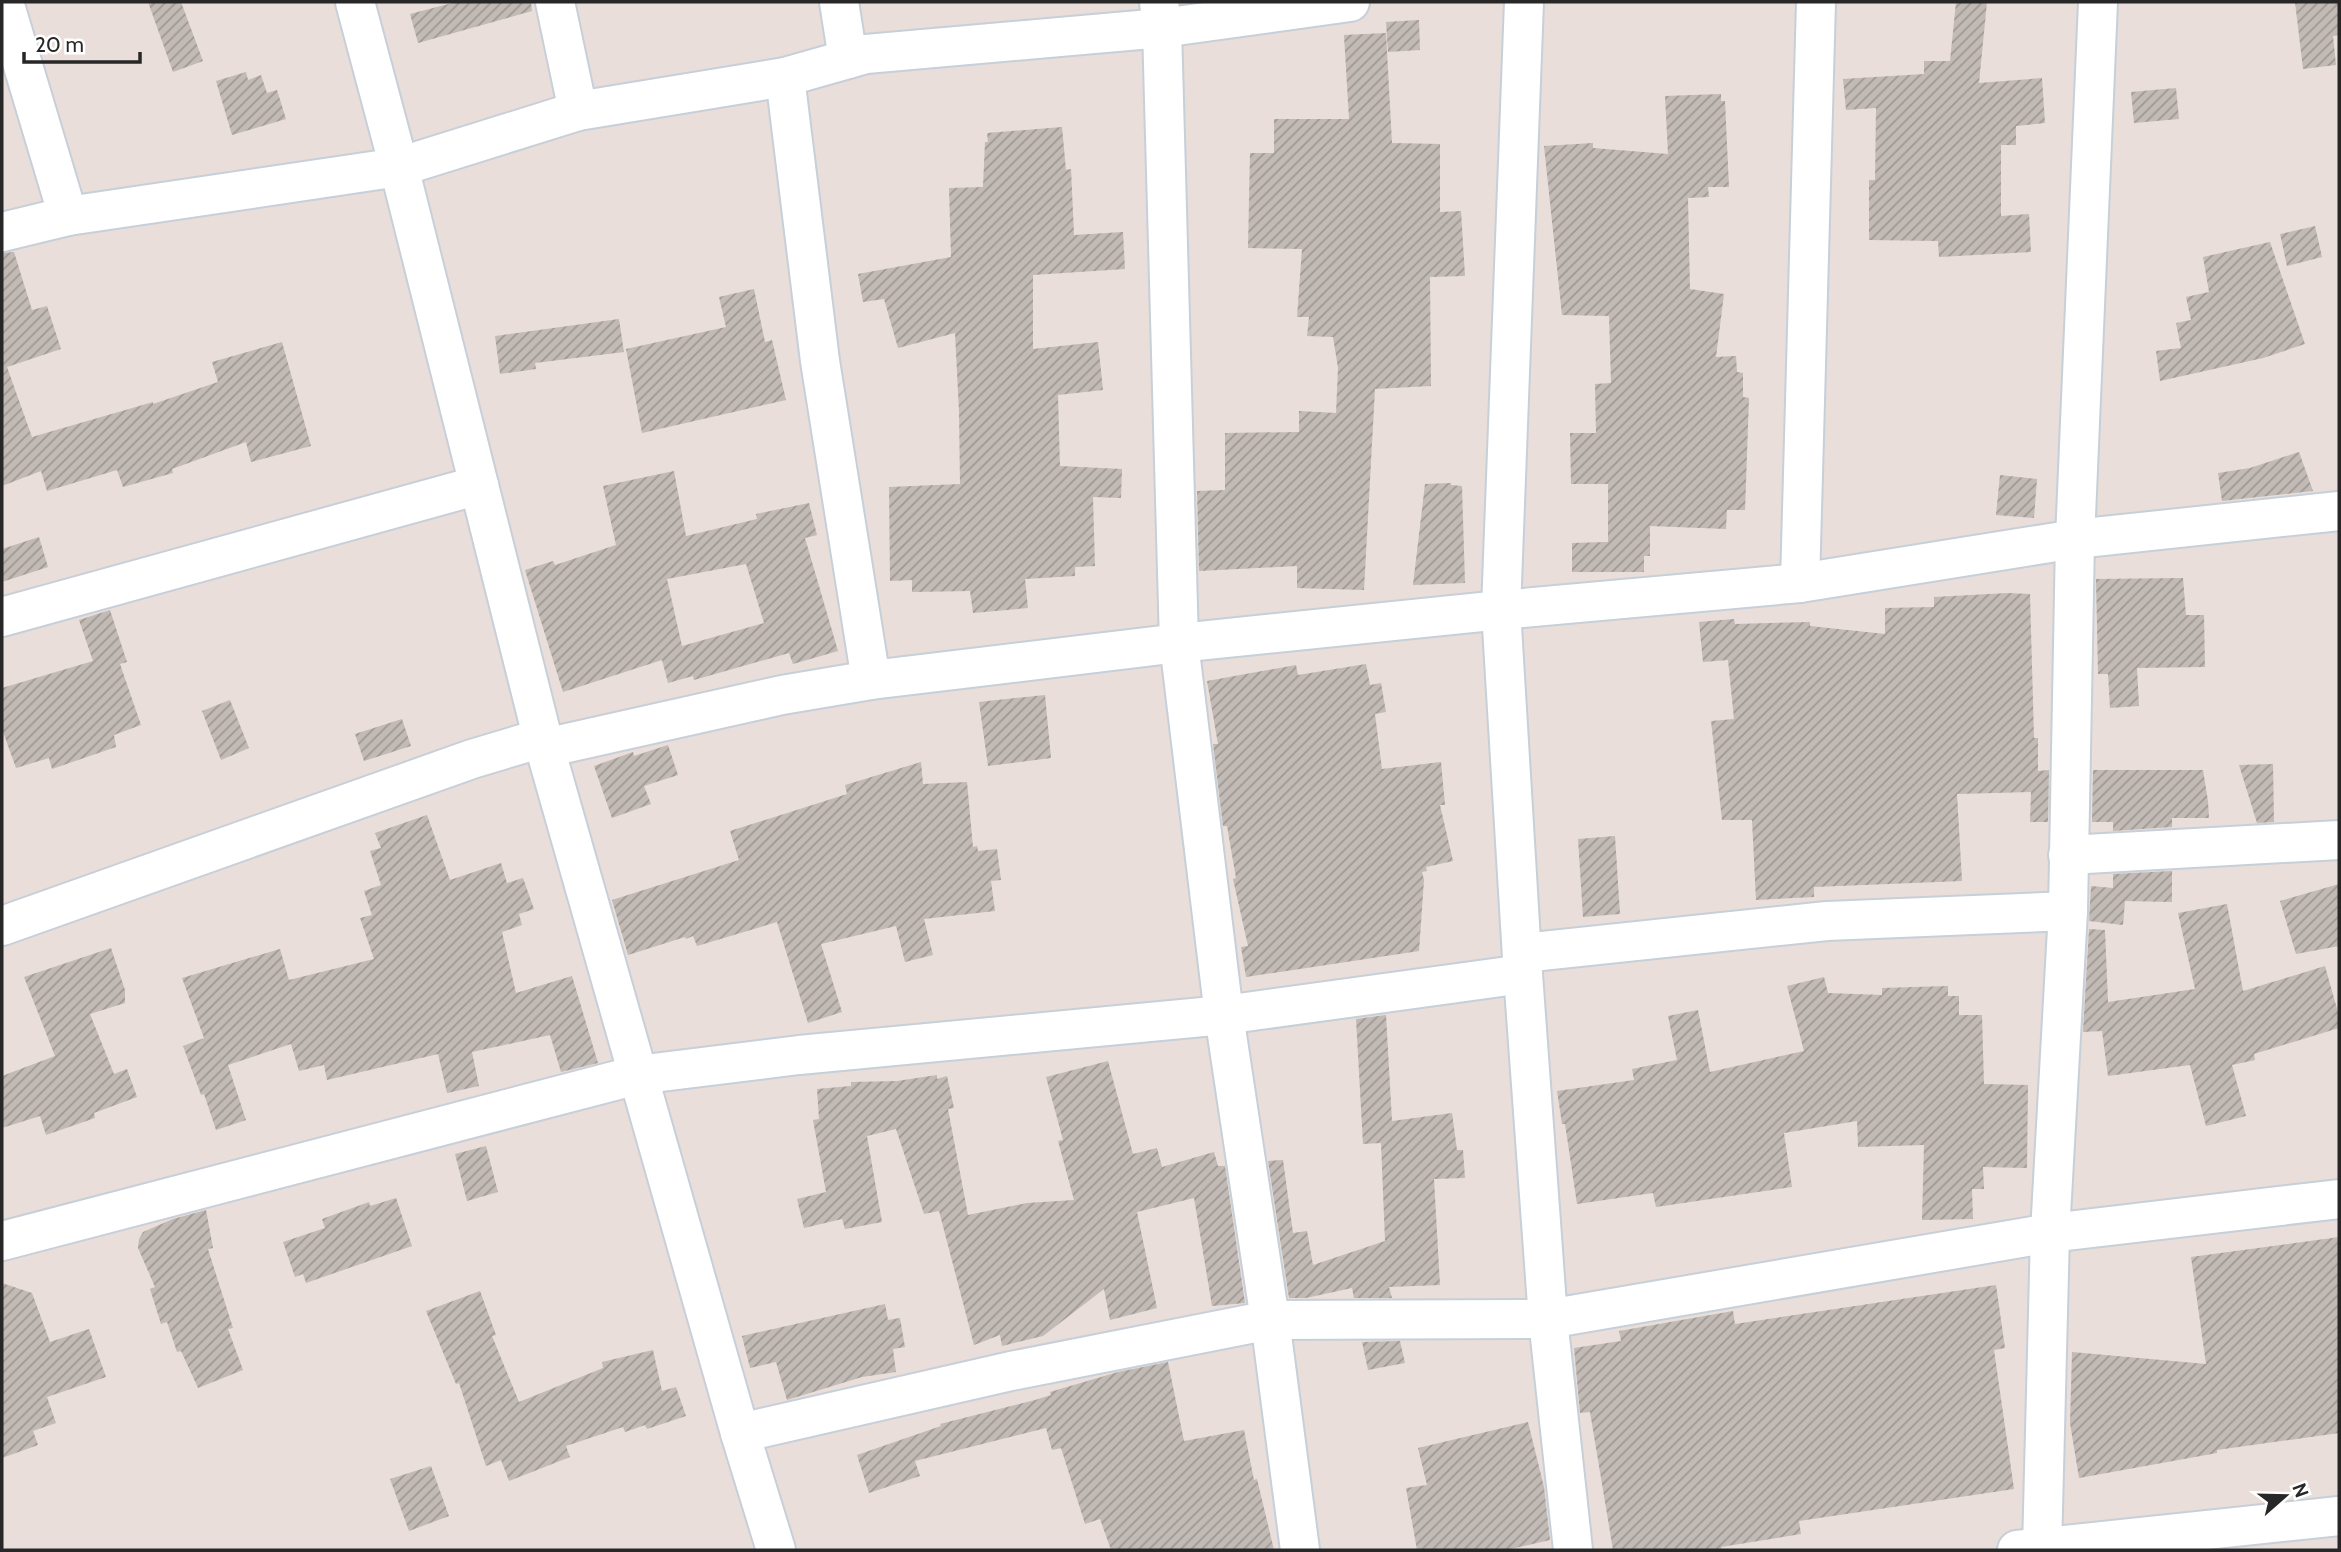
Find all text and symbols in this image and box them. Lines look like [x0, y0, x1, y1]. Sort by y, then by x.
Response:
scale bar [24, 21, 140, 65]
text: 20 m [35, 32, 84, 57]
north arrow [2250, 1461, 2320, 1531]
text: N [2287, 1480, 2314, 1501]

